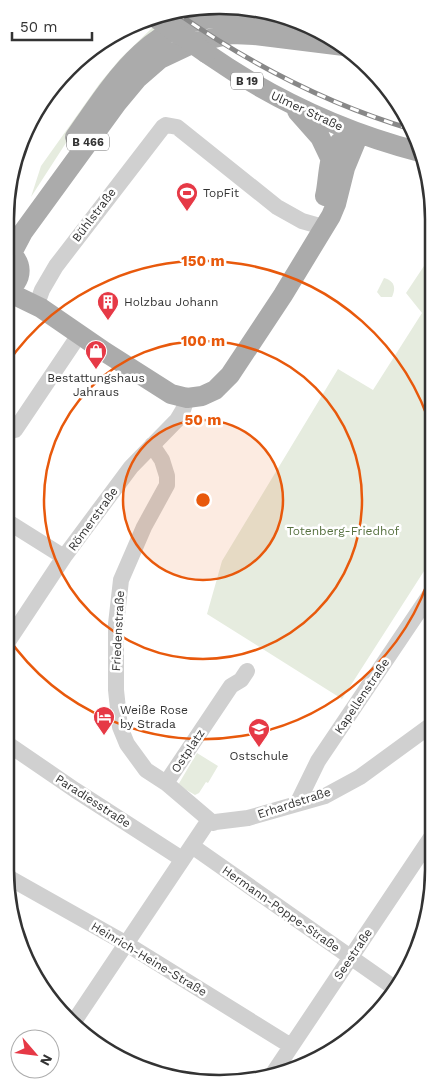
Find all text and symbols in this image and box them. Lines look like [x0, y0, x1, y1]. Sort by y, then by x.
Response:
scale bar [12, 10, 92, 42]
text: 50 m [20, 18, 57, 36]
road number: B 19 [231, 72, 263, 90]
street label: Ulmer Straße [269, 88, 345, 134]
road number: B 466 [67, 134, 109, 150]
sports icon: TopFit [175, 181, 199, 212]
street label: Bühlstraße [69, 185, 119, 245]
place label: TopFit [203, 186, 239, 200]
text: 150 m [181, 252, 225, 270]
building icon: Holzbau Johann [96, 290, 120, 321]
place label: Holzbau Johann [124, 295, 219, 309]
text: 100 m [181, 332, 225, 350]
shop icon: Bestattungshaus Jahraus [84, 339, 108, 370]
place label: Bestattungshaus Jahraus [47, 371, 145, 399]
text: 50 m [185, 411, 221, 429]
street label: Römerstraße [65, 484, 121, 554]
centre of rings [194, 491, 212, 509]
park label: Totenberg-Friedhof [287, 524, 400, 538]
street label: Friedenstraße [109, 590, 127, 672]
street label: Kapellenstraße [332, 656, 392, 736]
place label: Weiße Rose by Strada [120, 703, 188, 731]
hotel icon: Weiße Rose by Strada [92, 705, 116, 736]
school or university icon: Ostschule [247, 717, 271, 748]
street label: Ostplatz [168, 727, 208, 775]
place label: Ostschule [230, 749, 288, 763]
street label: Paradiesstraße [53, 771, 133, 831]
street label: Erhardstraße [256, 785, 332, 821]
street label: Hermann-Poppe-Straße [219, 863, 343, 955]
street label: Heinrich-Heine-Straße [89, 919, 209, 999]
street label: Seestraße [331, 926, 375, 982]
north arrow [10, 1029, 60, 1079]
text: N [37, 1052, 56, 1068]

